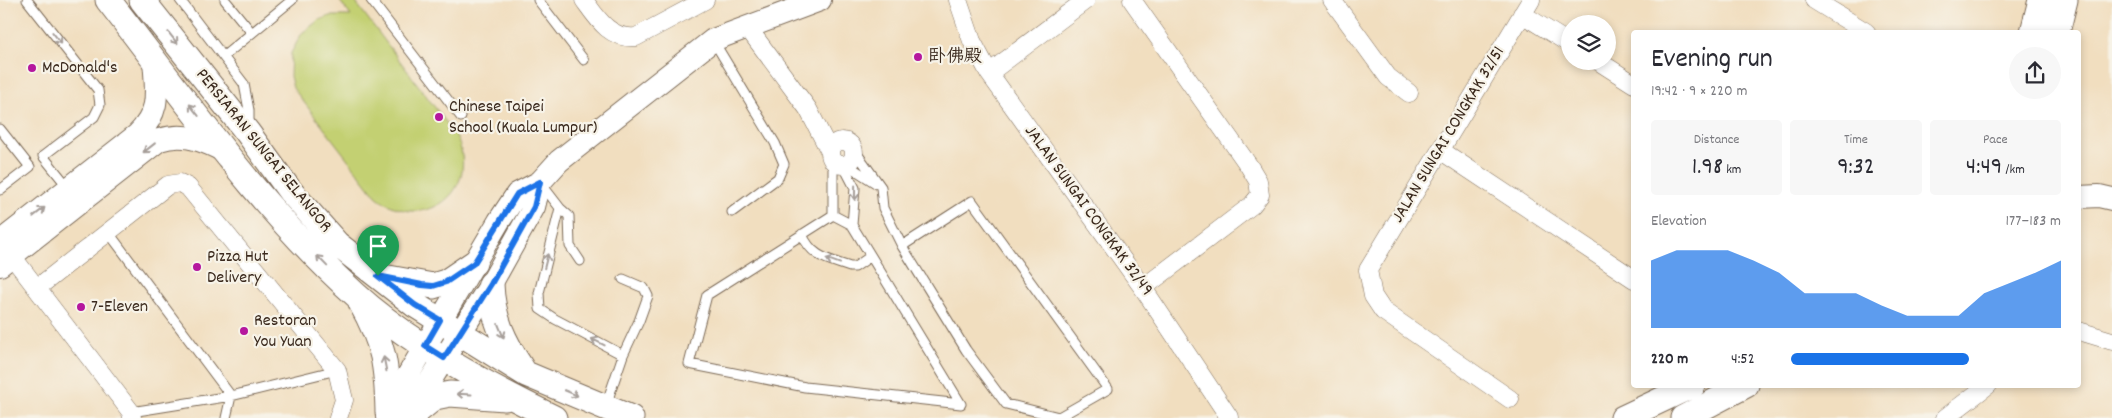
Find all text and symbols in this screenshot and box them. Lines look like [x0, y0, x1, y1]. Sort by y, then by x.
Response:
map controls [1561, 15, 1616, 70]
button: layers [1561, 15, 1616, 70]
one-way arrow [52, 31, 63, 44]
one-way arrow [167, 31, 178, 44]
text: Evening run [1651, 41, 1773, 81]
street label: JALAN SUNGAI CONGKAK 32/51 [1386, 42, 1512, 228]
place label: 卧佛殿 [928, 45, 982, 70]
button: share [2009, 47, 2061, 99]
marker: 卧佛殿 [912, 51, 924, 63]
place label: McDonald's [42, 56, 118, 81]
marker: McDonald's [26, 62, 38, 74]
street label: PERSIARAN SUNGAI SELANGOR [189, 64, 337, 238]
text: 19:42 · 9 × 220 m [1651, 80, 1747, 103]
place label: Chinese Taipei School (Kuala Lumpur) [449, 95, 597, 141]
one-way arrow [189, 104, 200, 117]
marker: Chinese Taipei School (Kuala Lumpur) [433, 111, 445, 123]
street label: JALAN SUNGAI CONGKAK 32/49 [1018, 121, 1158, 301]
text: Distance [1694, 130, 1740, 150]
text: Time [1844, 130, 1868, 150]
text: Pace [1983, 130, 2008, 150]
one-way arrow [142, 143, 156, 153]
text: 1.98 [1692, 150, 1723, 186]
text: 9:32 [1837, 150, 1875, 186]
text: 4:49 [1966, 150, 2002, 186]
text: km [1723, 160, 1742, 180]
text: /km [2002, 160, 2025, 180]
one-way arrow [850, 185, 859, 201]
one-way arrow [32, 207, 45, 218]
text: Elevation [1651, 210, 1707, 233]
text: 177–183 m [2006, 210, 2061, 233]
pin [357, 225, 399, 276]
icon: arrive [364, 232, 392, 260]
place label: Pizza Hut Delivery [207, 245, 269, 291]
one-way arrow [542, 254, 551, 270]
one-way arrow [316, 255, 328, 267]
one-way arrow [825, 256, 841, 265]
marker: Pizza Hut Delivery [191, 261, 203, 273]
place label: 7-Eleven [91, 295, 148, 320]
marker: 7-Eleven [75, 301, 87, 313]
place label: Restoran You Yuan [254, 309, 316, 355]
one-way arrow [496, 323, 506, 338]
marker: Restoran You Yuan [238, 325, 250, 337]
one-way arrow [591, 337, 606, 346]
text: 220 m [1651, 348, 1688, 371]
text: 4:52 [1731, 348, 1755, 371]
one-way arrow [380, 356, 389, 372]
one-way arrow [563, 389, 578, 399]
one-way arrow [456, 390, 472, 399]

